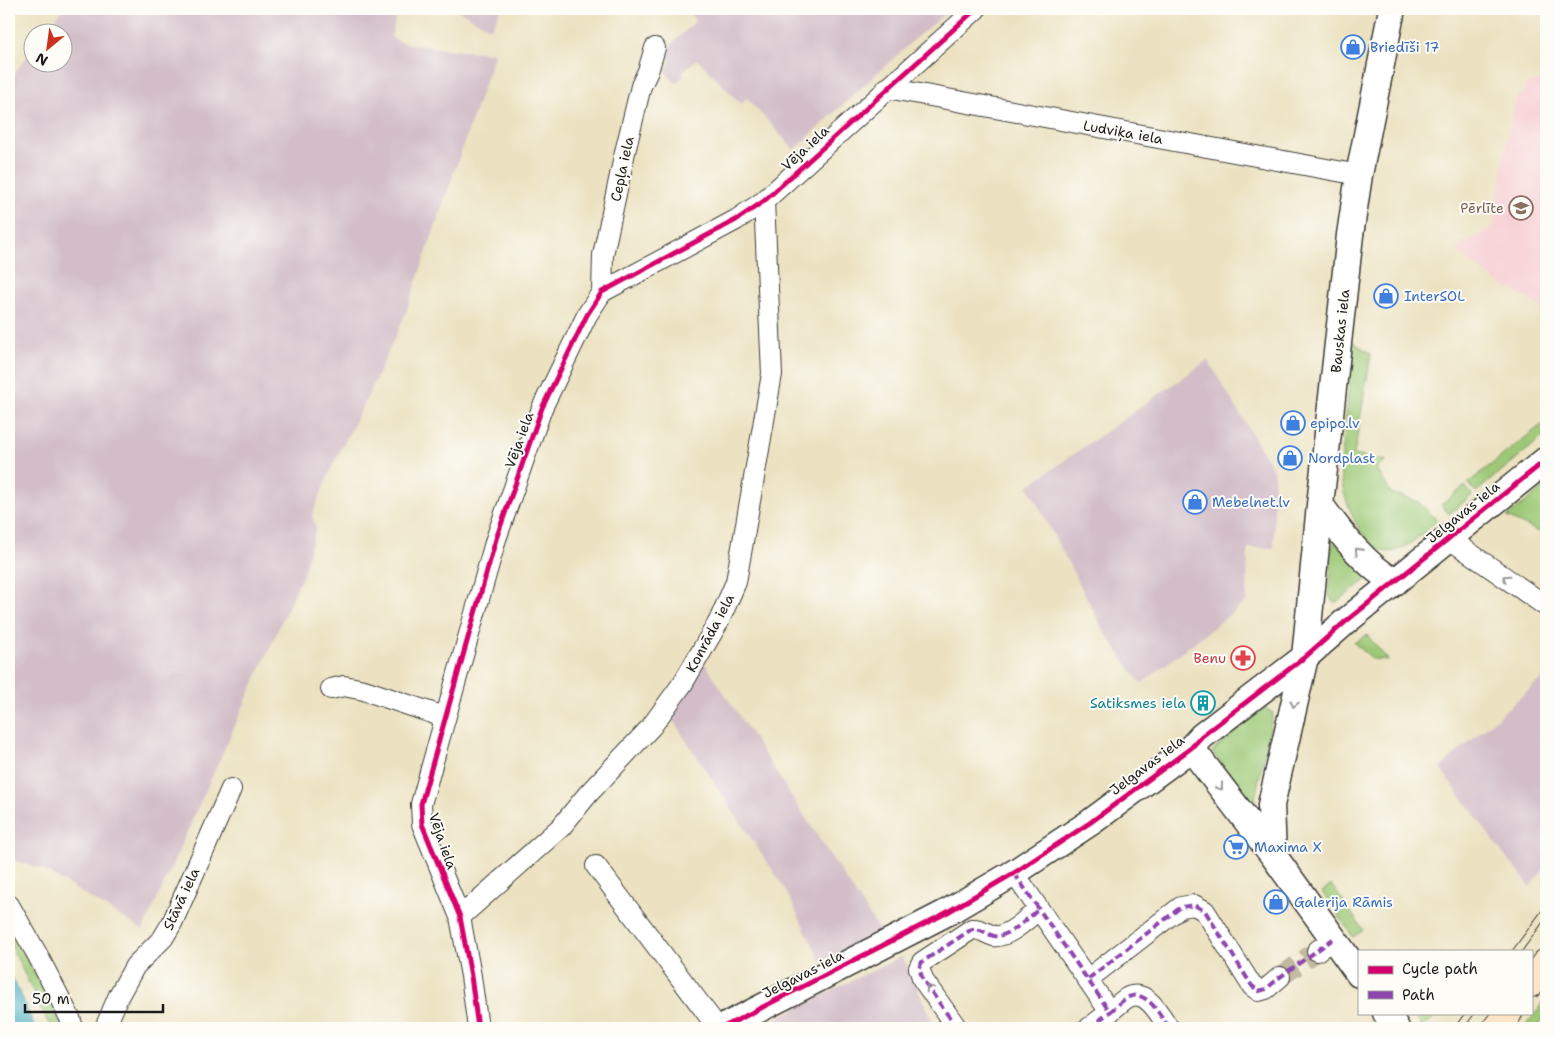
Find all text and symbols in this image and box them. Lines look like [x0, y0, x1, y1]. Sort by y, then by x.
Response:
north arrow [22, 22, 72, 72]
shop icon: Briedīši 17 [1340, 34, 1366, 60]
place label: Briedīši 17 [1370, 38, 1439, 56]
text: N [32, 49, 51, 70]
street label: Ludviķa iela [1082, 116, 1165, 149]
street label: Vēja iela [778, 121, 833, 174]
street label: Cepļa iela [606, 135, 639, 203]
school or university icon: Pērlīte [1508, 195, 1534, 221]
place label: Pērlīte [1460, 199, 1504, 217]
shop icon: InterSOL [1373, 283, 1399, 309]
place label: InterSOL [1404, 287, 1465, 305]
street label: Bauskas iela [1327, 288, 1353, 374]
street label: Vēja iela [501, 409, 538, 471]
shop icon: epipo.lv [1280, 410, 1306, 436]
place label: epipo.lv [1310, 414, 1360, 432]
shop icon: Nordplast [1277, 445, 1303, 471]
place label: Nordplast [1308, 449, 1375, 467]
street label: Jelgavas iela [1423, 477, 1503, 547]
shop icon: Mebelnet.lv [1182, 489, 1208, 515]
place label: Mebelnet.lv [1212, 493, 1290, 511]
one-way arrow [1355, 548, 1364, 557]
one-way arrow [1502, 575, 1512, 584]
street label: Konrāda iela [682, 590, 738, 675]
pharmacy icon: Benu [1230, 645, 1256, 671]
place label: Benu [1194, 649, 1226, 667]
building icon: Satiksmes iela [1190, 690, 1216, 716]
place label: Satiksmes iela [1090, 694, 1186, 712]
one-way arrow [1289, 699, 1300, 708]
street label: Jelgavas iela [1106, 731, 1188, 799]
one-way arrow [1215, 781, 1224, 790]
street label: Vēja iela [425, 810, 461, 872]
supermarket icon: Maxima X [1223, 834, 1249, 860]
place label: Maxima X [1254, 838, 1322, 856]
street label: Stāvā iela [159, 865, 203, 933]
shop icon: Galerija Rāmis [1263, 889, 1289, 915]
place label: Galerija Rāmis [1294, 893, 1393, 911]
street label: Jelgavas iela [759, 946, 847, 1002]
legend [1358, 950, 1532, 1014]
text: Cycle path [1402, 959, 1478, 979]
scale bar [25, 982, 162, 1014]
one-way arrow [926, 984, 935, 994]
text: Path [1402, 985, 1435, 1005]
text: 50 m [32, 989, 70, 1009]

